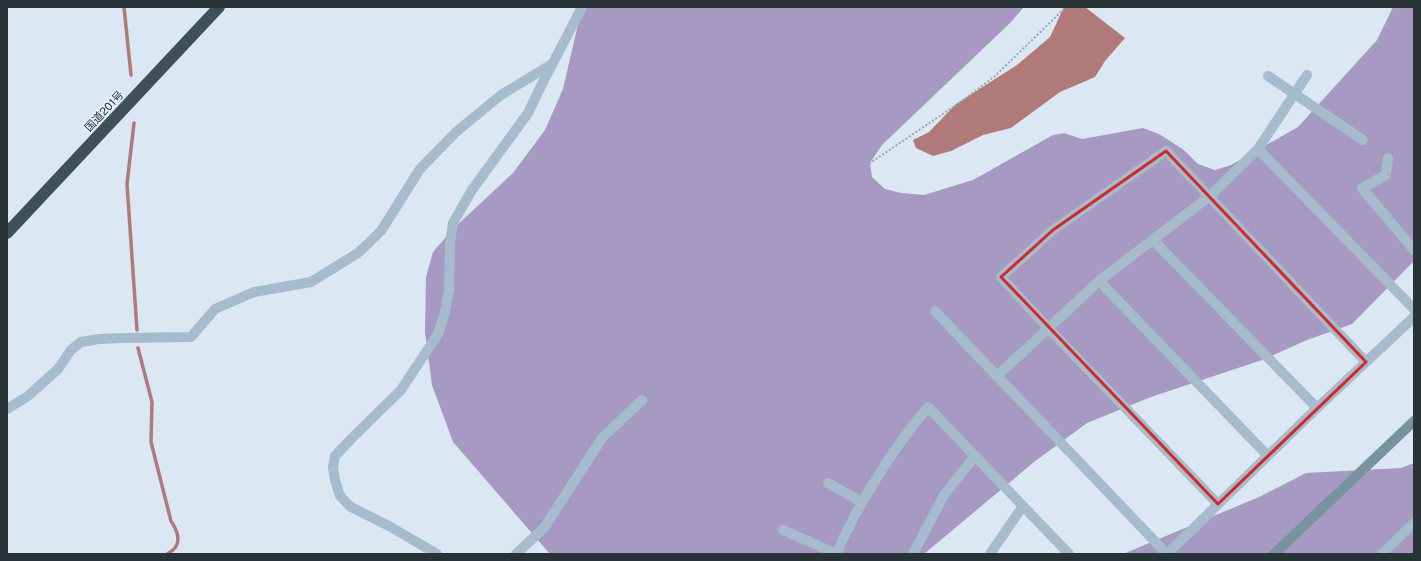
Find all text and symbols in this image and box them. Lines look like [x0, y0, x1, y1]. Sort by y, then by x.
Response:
street label: 国道201号 [82, 88, 126, 134]

